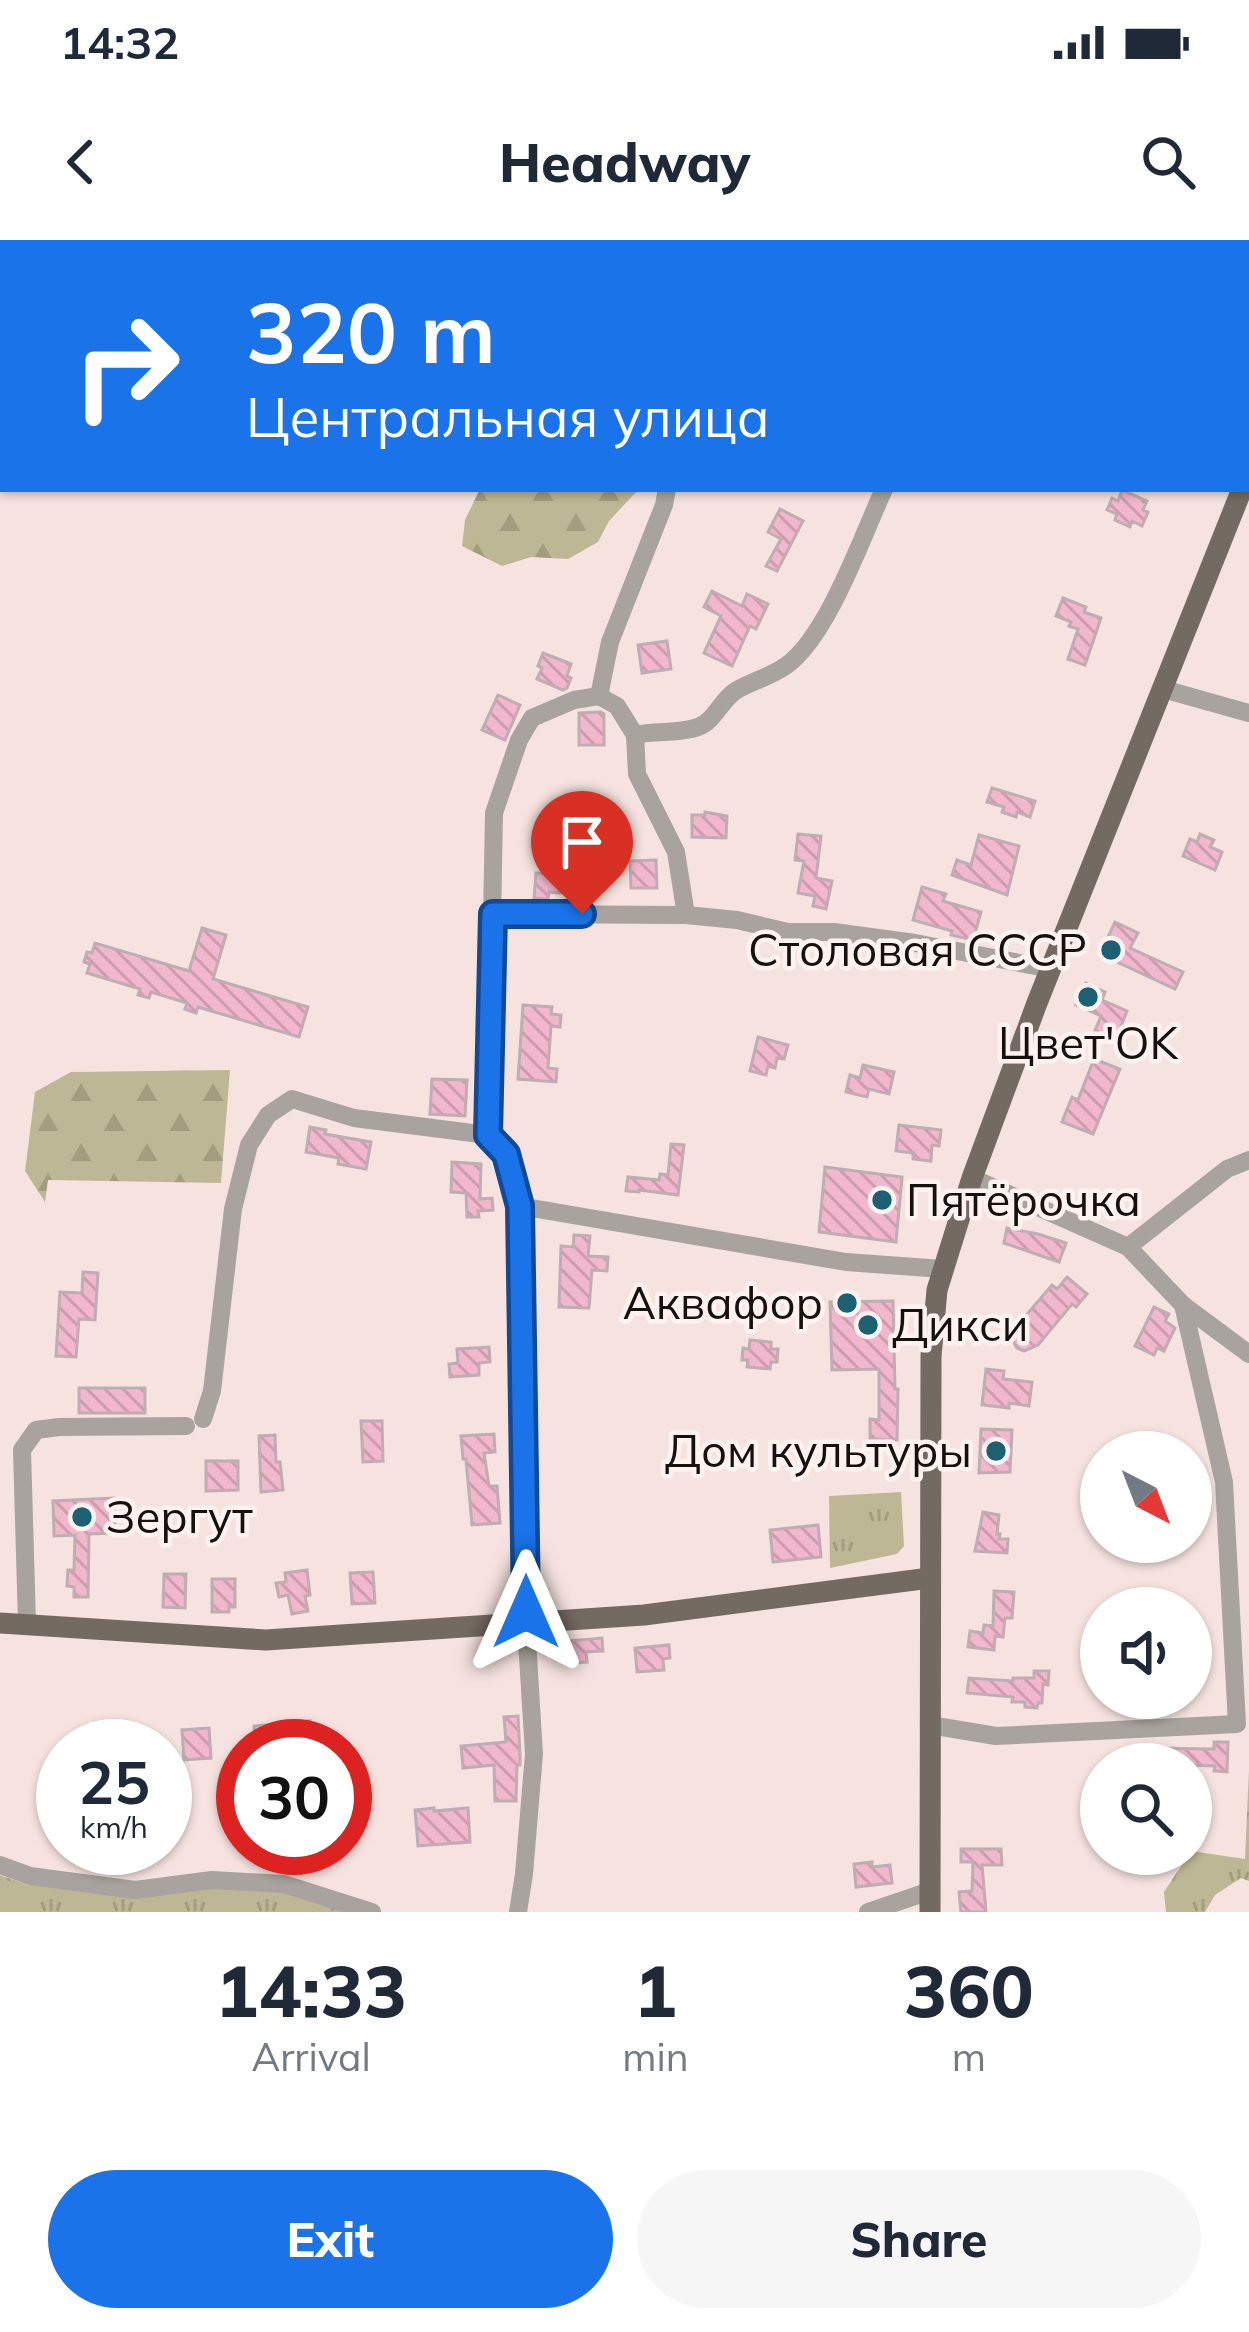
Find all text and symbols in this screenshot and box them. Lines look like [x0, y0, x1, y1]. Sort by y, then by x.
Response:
text: 14:32 [60, 14, 179, 70]
text: Headway [499, 128, 750, 196]
icon: back [48, 129, 114, 195]
icon: search [1135, 129, 1201, 195]
text: 320 m [246, 279, 496, 384]
icon: right [48, 288, 204, 444]
text: Центральная улица [246, 383, 770, 451]
pin [531, 791, 633, 914]
icon: arrive [549, 809, 615, 875]
place label: Столовая СССР [748, 921, 1087, 977]
marker: Столовая СССР [1098, 937, 1124, 963]
marker: Цвет'OK [1075, 984, 1101, 1010]
place label: Цвет'OK [998, 1014, 1179, 1070]
place label: Пятёрочка [906, 1171, 1141, 1227]
marker: Пятёрочка [869, 1187, 895, 1213]
place label: Аквафор [623, 1274, 823, 1330]
marker: Аквафор [834, 1290, 860, 1316]
place label: Дикси [892, 1296, 1029, 1352]
marker: Дикси [855, 1312, 881, 1338]
place label: Дом культуры [665, 1422, 972, 1478]
north arrow [1080, 1431, 1212, 1563]
map controls [1080, 1431, 1212, 1875]
marker: Дом культуры [983, 1438, 1009, 1464]
place label: Зергут [106, 1488, 253, 1544]
marker: Зергут [69, 1504, 95, 1530]
position arrow [463, 1549, 589, 1675]
button: sound [1080, 1587, 1212, 1719]
speed limit sign: 30 [216, 1719, 372, 1875]
button: search [1080, 1743, 1212, 1875]
text: 25 [78, 1744, 150, 1819]
text: km/h [80, 1808, 148, 1846]
text: 14:33 [215, 1945, 407, 2035]
text: 1 [634, 1945, 677, 2035]
text: 360 [904, 1945, 1034, 2035]
text: Arrival [251, 2032, 371, 2081]
text: min [622, 2032, 689, 2081]
text: m [952, 2032, 986, 2081]
button: Exit [48, 2170, 613, 2308]
button: Share [637, 2170, 1201, 2308]

